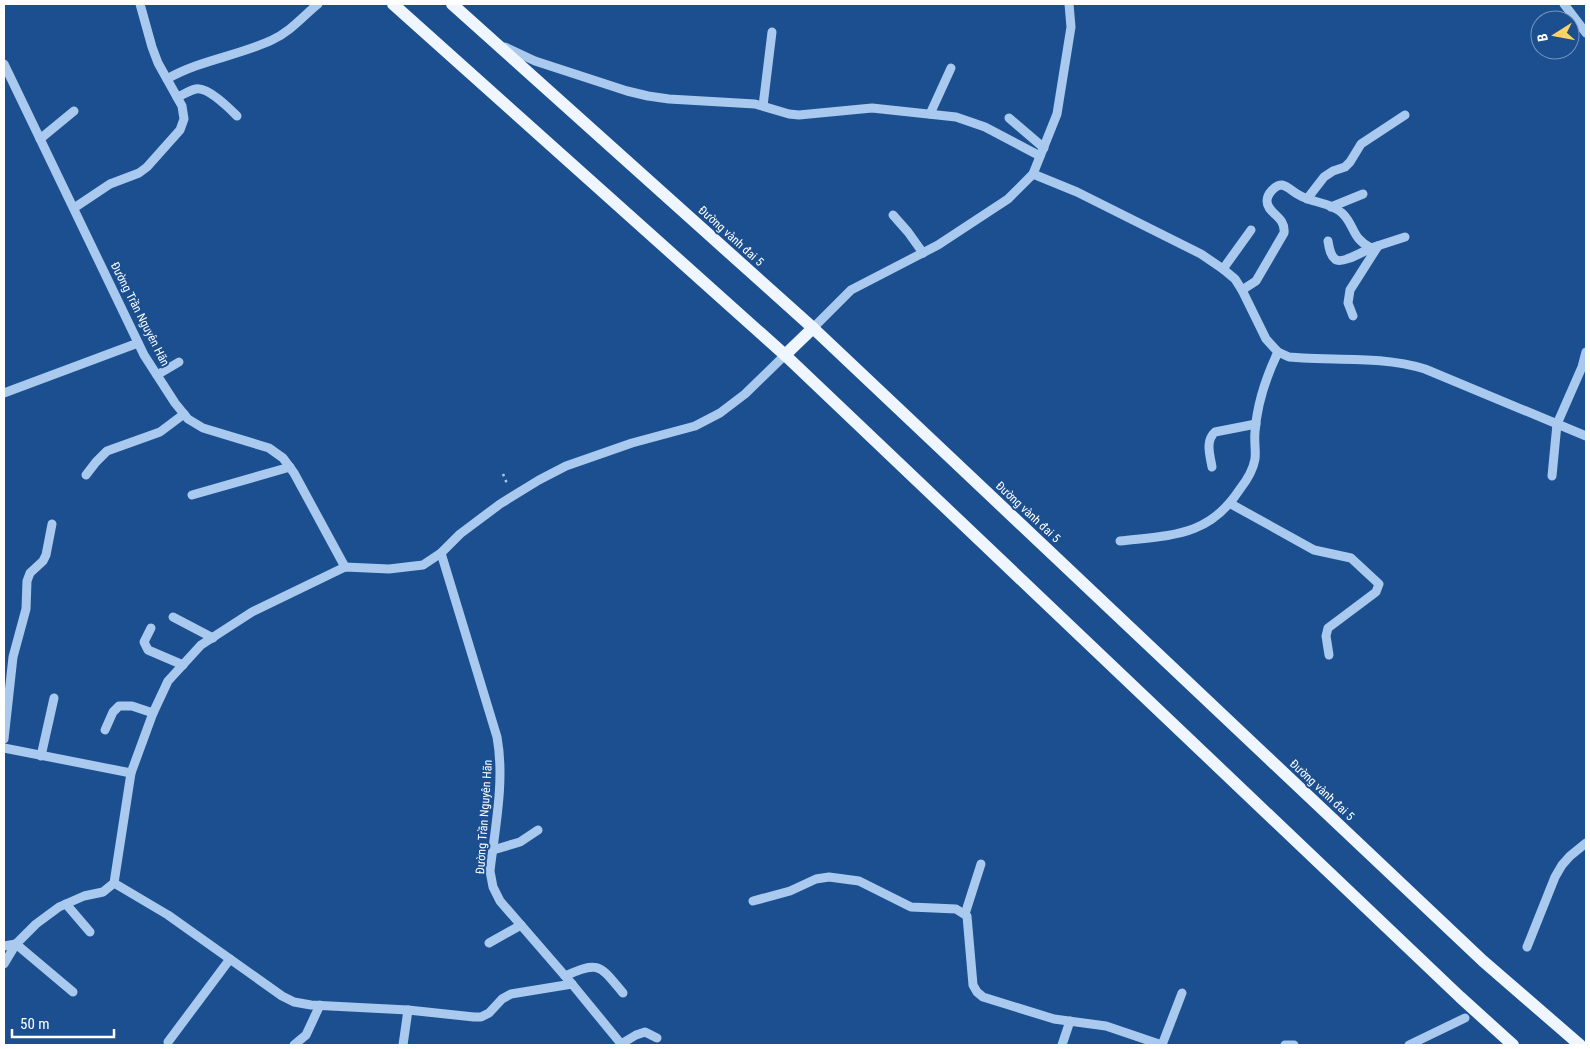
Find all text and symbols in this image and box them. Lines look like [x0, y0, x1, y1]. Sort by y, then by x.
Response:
north arrow [1530, 10, 1580, 60]
text: B [1534, 32, 1551, 43]
street label: Đường vành đai 5 [696, 203, 767, 269]
street label: Đường Trần Nguyên Hãn [108, 260, 172, 368]
street label: Đường vành đai 5 [993, 479, 1063, 545]
street label: Đường vành đai 5 [1287, 757, 1357, 823]
street label: Đường Trần Nguyên Hãn [473, 759, 495, 875]
scale bar [12, 1006, 115, 1038]
text: 50 m [20, 1015, 50, 1033]

